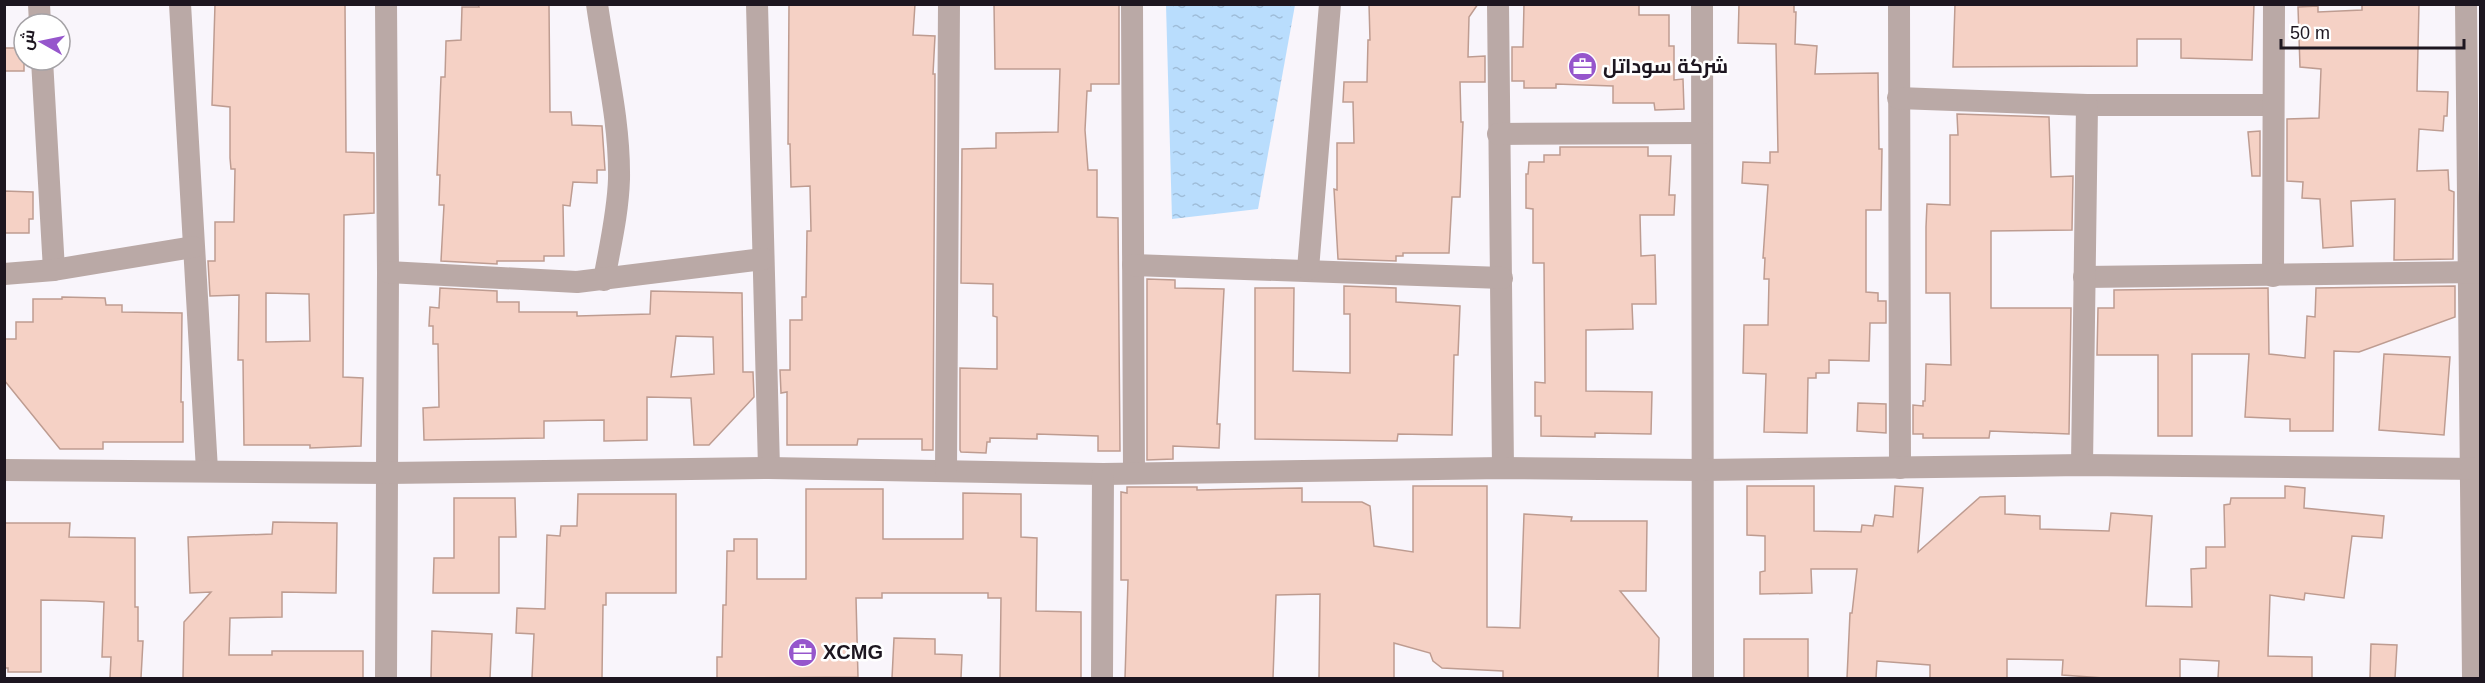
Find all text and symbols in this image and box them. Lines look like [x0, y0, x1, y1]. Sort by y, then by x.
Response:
north arrow [12, 12, 72, 72]
scale bar [2281, 12, 2464, 50]
text: 50 m [2290, 23, 2330, 43]
text: ش [18, 28, 39, 51]
office icon: شركة سوداتل [1566, 50, 1598, 82]
place label: شركة سوداتل [1603, 55, 1728, 78]
office icon: XCMG [786, 636, 818, 668]
place label: XCMG [823, 641, 883, 663]

